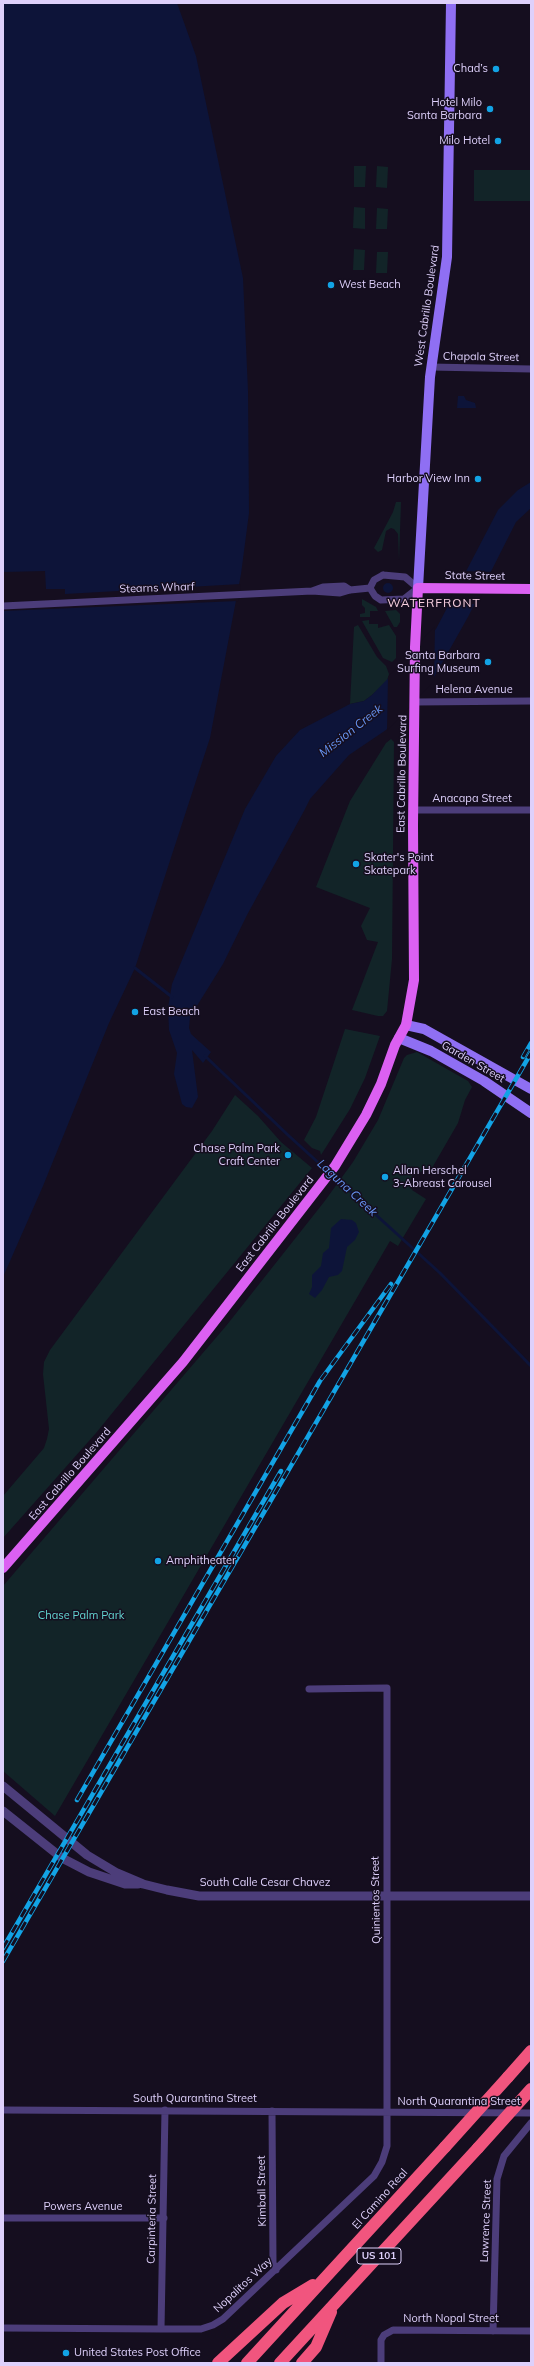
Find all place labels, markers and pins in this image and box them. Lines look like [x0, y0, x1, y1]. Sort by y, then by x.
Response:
place label: Chad’s [453, 62, 488, 76]
marker: Chad’s [491, 64, 501, 74]
place label: Hotel Milo Santa Barbara [407, 96, 482, 122]
marker: Hotel Milo Santa Barbara [485, 104, 495, 114]
place label: Milo Hotel [439, 134, 490, 148]
marker: Milo Hotel [493, 136, 503, 146]
place label: West Beach [339, 278, 401, 292]
marker: West Beach [326, 280, 336, 290]
place label: Harbor View Inn [387, 472, 470, 486]
marker: Harbor View Inn [473, 474, 483, 484]
place label: Santa Barbara Surfing Museum [397, 649, 480, 675]
marker: Santa Barbara Surfing Museum [483, 657, 493, 667]
place label: Skater's Point Skatepark [364, 851, 434, 877]
marker: Skater's Point Skatepark [351, 859, 361, 869]
place label: East Beach [143, 1005, 200, 1019]
marker: East Beach [130, 1007, 140, 1017]
place label: Chase Palm Park Craft Center [193, 1142, 280, 1168]
marker: Chase Palm Park Craft Center [283, 1150, 293, 1160]
place label: Allan Herschel 3-Abreast Carousel [393, 1164, 492, 1190]
marker: Allan Herschel 3-Abreast Carousel [380, 1172, 390, 1182]
place label: Amphitheater [166, 1554, 236, 1568]
marker: Amphitheater [153, 1556, 163, 1566]
place label: United States Post Office [74, 2346, 201, 2360]
marker: United States Post Office [61, 2348, 71, 2358]

